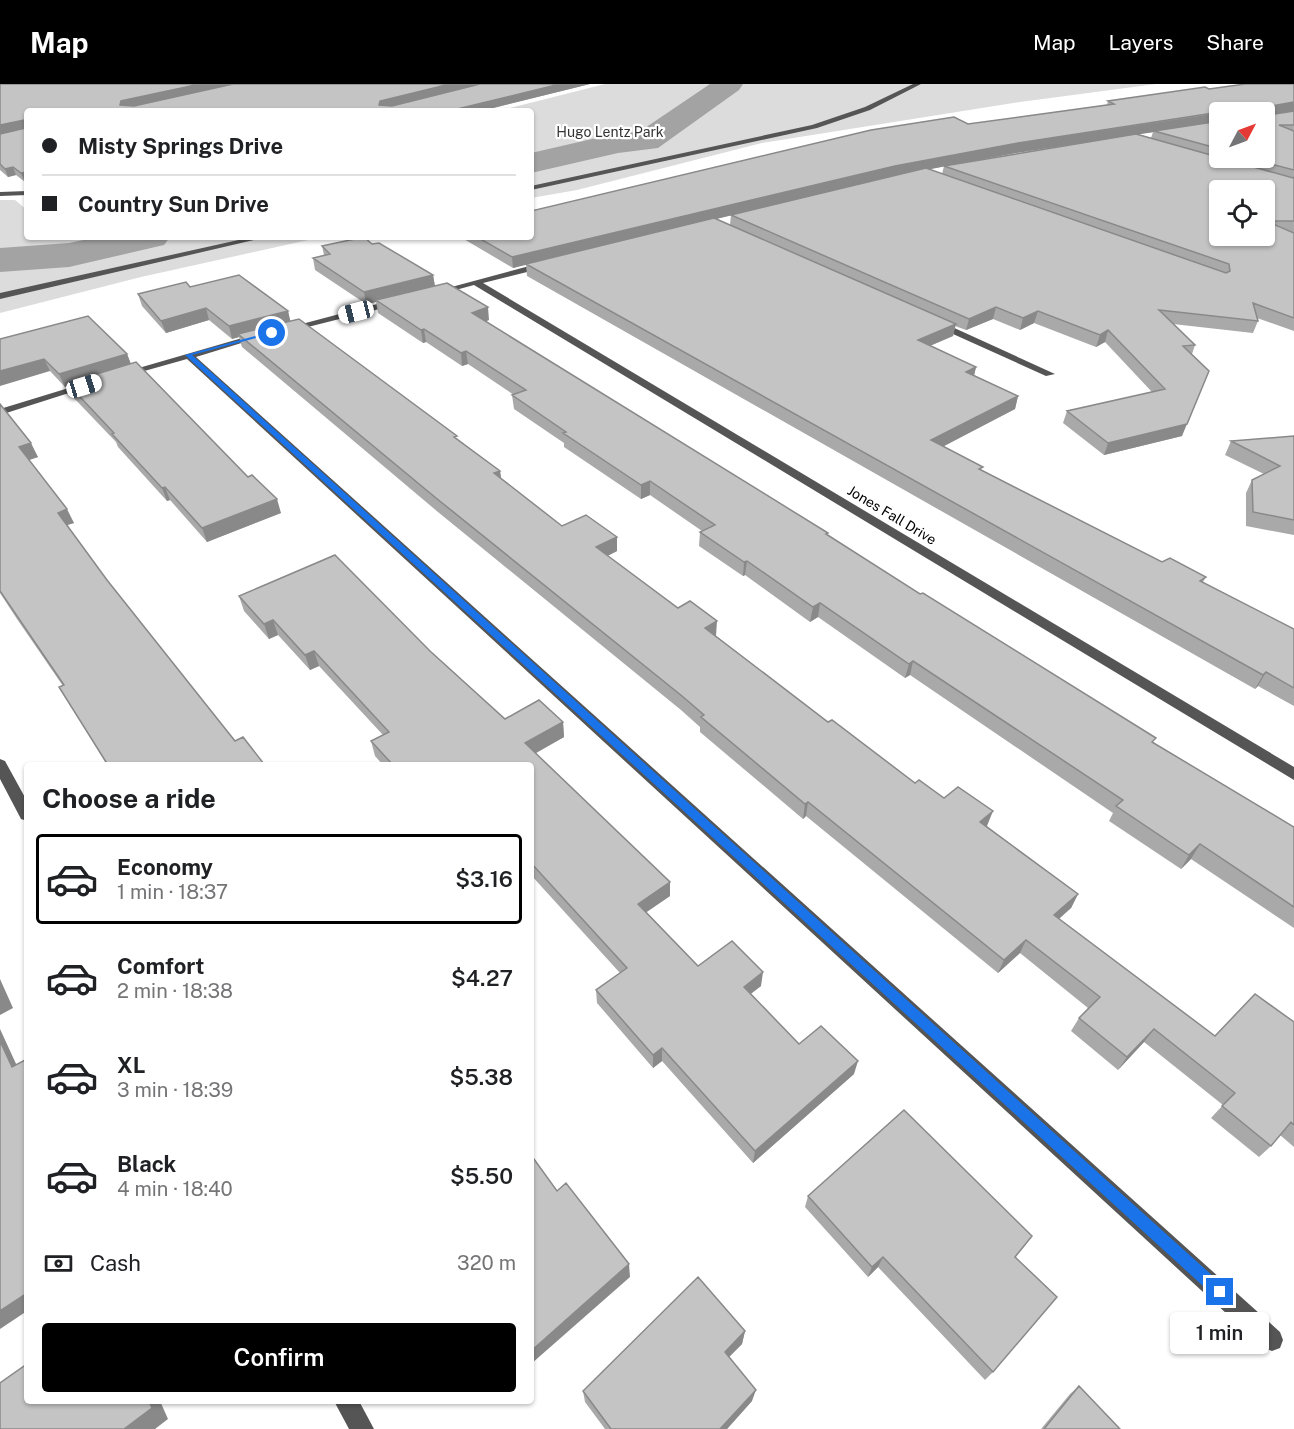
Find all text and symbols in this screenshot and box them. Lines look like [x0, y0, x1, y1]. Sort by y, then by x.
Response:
text: Map [30, 26, 89, 59]
text: Map [1033, 30, 1076, 55]
text: Layers [1109, 30, 1173, 55]
text: Share [1206, 30, 1264, 55]
north arrow [1209, 102, 1275, 168]
map controls [1209, 102, 1275, 246]
park label: Hugo Lentz Park [556, 124, 664, 140]
text: Misty Springs Drive [78, 133, 283, 159]
button: locate [1209, 180, 1275, 246]
text: Country Sun Drive [78, 191, 269, 217]
car [336, 299, 376, 325]
route start [258, 319, 285, 346]
car [64, 372, 104, 400]
street label: Jones Fall Drive [845, 482, 939, 548]
text: Choose a ride [42, 782, 216, 814]
icon: car [45, 852, 99, 906]
text: Economy [117, 854, 213, 880]
text: $3.16 [455, 866, 513, 892]
text: 1 min · 18:37 [117, 880, 228, 904]
icon: car [45, 951, 99, 1005]
text: Comfort [117, 953, 204, 979]
text: $4.27 [451, 965, 513, 991]
text: 2 min · 18:38 [117, 979, 233, 1003]
icon: car [45, 1050, 99, 1104]
text: XL [117, 1052, 145, 1078]
text: $5.38 [450, 1064, 513, 1090]
text: 3 min · 18:39 [117, 1078, 233, 1102]
icon: car [45, 1149, 99, 1203]
text: Black [117, 1151, 176, 1177]
text: $5.50 [450, 1163, 513, 1189]
text: 4 min · 18:40 [117, 1177, 233, 1201]
icon: cash [42, 1247, 75, 1280]
text: Cash [90, 1250, 141, 1276]
text: 320 m [457, 1251, 516, 1275]
route end [1206, 1278, 1233, 1305]
callout: 1 min [1170, 1313, 1270, 1355]
text: 1 min [1196, 1321, 1243, 1345]
button: Confirm [42, 1323, 516, 1392]

